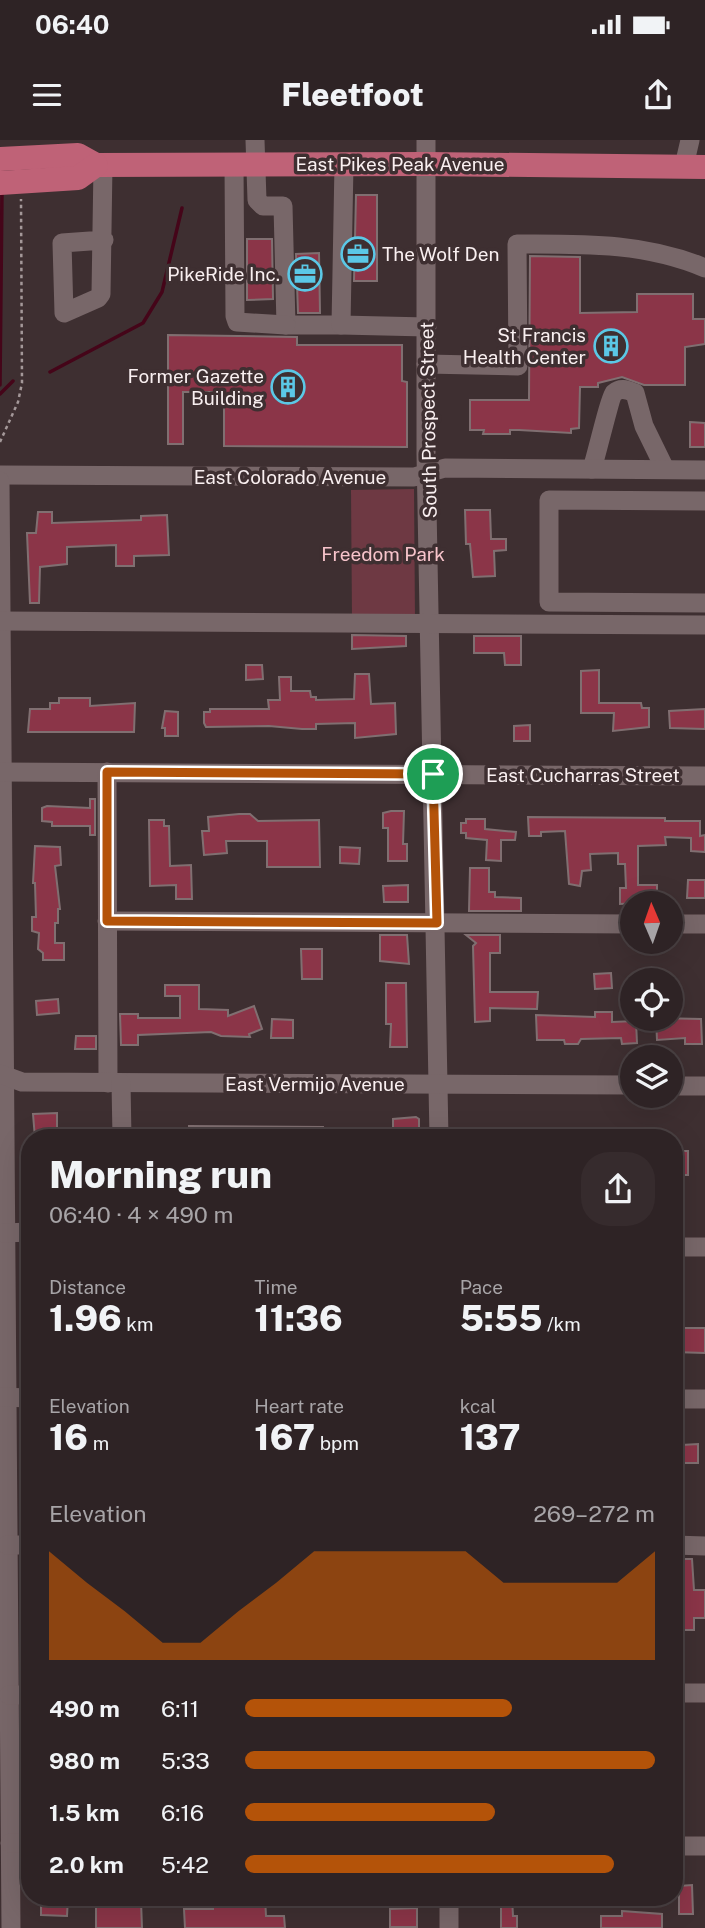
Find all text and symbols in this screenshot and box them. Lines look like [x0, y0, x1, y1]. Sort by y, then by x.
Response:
text: 06:40 [35, 9, 110, 40]
icon: menu [28, 76, 66, 114]
text: Fleetfoot [281, 76, 424, 113]
icon: share [639, 76, 677, 114]
street label: East Pikes Peak Avenue [295, 153, 505, 175]
office icon: The Wolf Den [339, 235, 377, 273]
place label: The Wolf Den [382, 243, 499, 265]
office icon: PikeRide Inc. [286, 255, 324, 293]
place label: PikeRide Inc. [167, 263, 280, 285]
street label: South Prospect Street [415, 322, 441, 518]
place label: St Francis Health Center [463, 324, 586, 368]
building icon: St Francis Health Center [592, 327, 630, 365]
place label: Former Gazette Building [127, 365, 264, 409]
building icon: Former Gazette Building [269, 368, 307, 406]
street label: East Colorado Avenue [194, 466, 386, 488]
park label: Freedom Park [321, 543, 445, 565]
pin [403, 744, 463, 804]
icon: arrive [414, 755, 452, 793]
street label: East Cucharras Street [486, 764, 680, 786]
north arrow [620, 891, 682, 954]
map controls [620, 891, 683, 1108]
button: locate [620, 968, 683, 1031]
button: layers [620, 1045, 683, 1108]
street label: East Vermijo Avenue [225, 1073, 405, 1095]
text: Morning run [49, 1152, 272, 1197]
button: share [581, 1152, 655, 1226]
text: 06:40 · 4 × 490 m [49, 1201, 233, 1228]
text: Distance [49, 1276, 126, 1298]
text: Time [254, 1276, 298, 1298]
text: Pace [460, 1276, 503, 1298]
text: 1.96 [49, 1298, 122, 1339]
text: 11:36 [254, 1298, 343, 1339]
text: 5:55 [460, 1298, 542, 1339]
text: km [122, 1313, 153, 1335]
text: /km [542, 1313, 581, 1335]
text: Elevation [49, 1395, 130, 1417]
text: Heart rate [254, 1395, 344, 1417]
text: kcal [460, 1395, 496, 1417]
text: 16 [49, 1417, 88, 1458]
text: 167 [254, 1417, 315, 1458]
text: 137 [460, 1417, 521, 1458]
text: m [88, 1432, 109, 1454]
text: bpm [315, 1432, 359, 1454]
text: Elevation [49, 1500, 147, 1527]
text: 269–272 m [533, 1500, 655, 1527]
text: 490 m [49, 1695, 120, 1722]
text: 6:11 [161, 1695, 199, 1722]
text: 980 m [49, 1747, 120, 1774]
text: 5:33 [161, 1747, 210, 1774]
text: 1.5 km [49, 1799, 120, 1826]
text: 6:16 [161, 1799, 204, 1826]
text: 2.0 km [49, 1851, 124, 1878]
text: 5:42 [161, 1851, 209, 1878]

